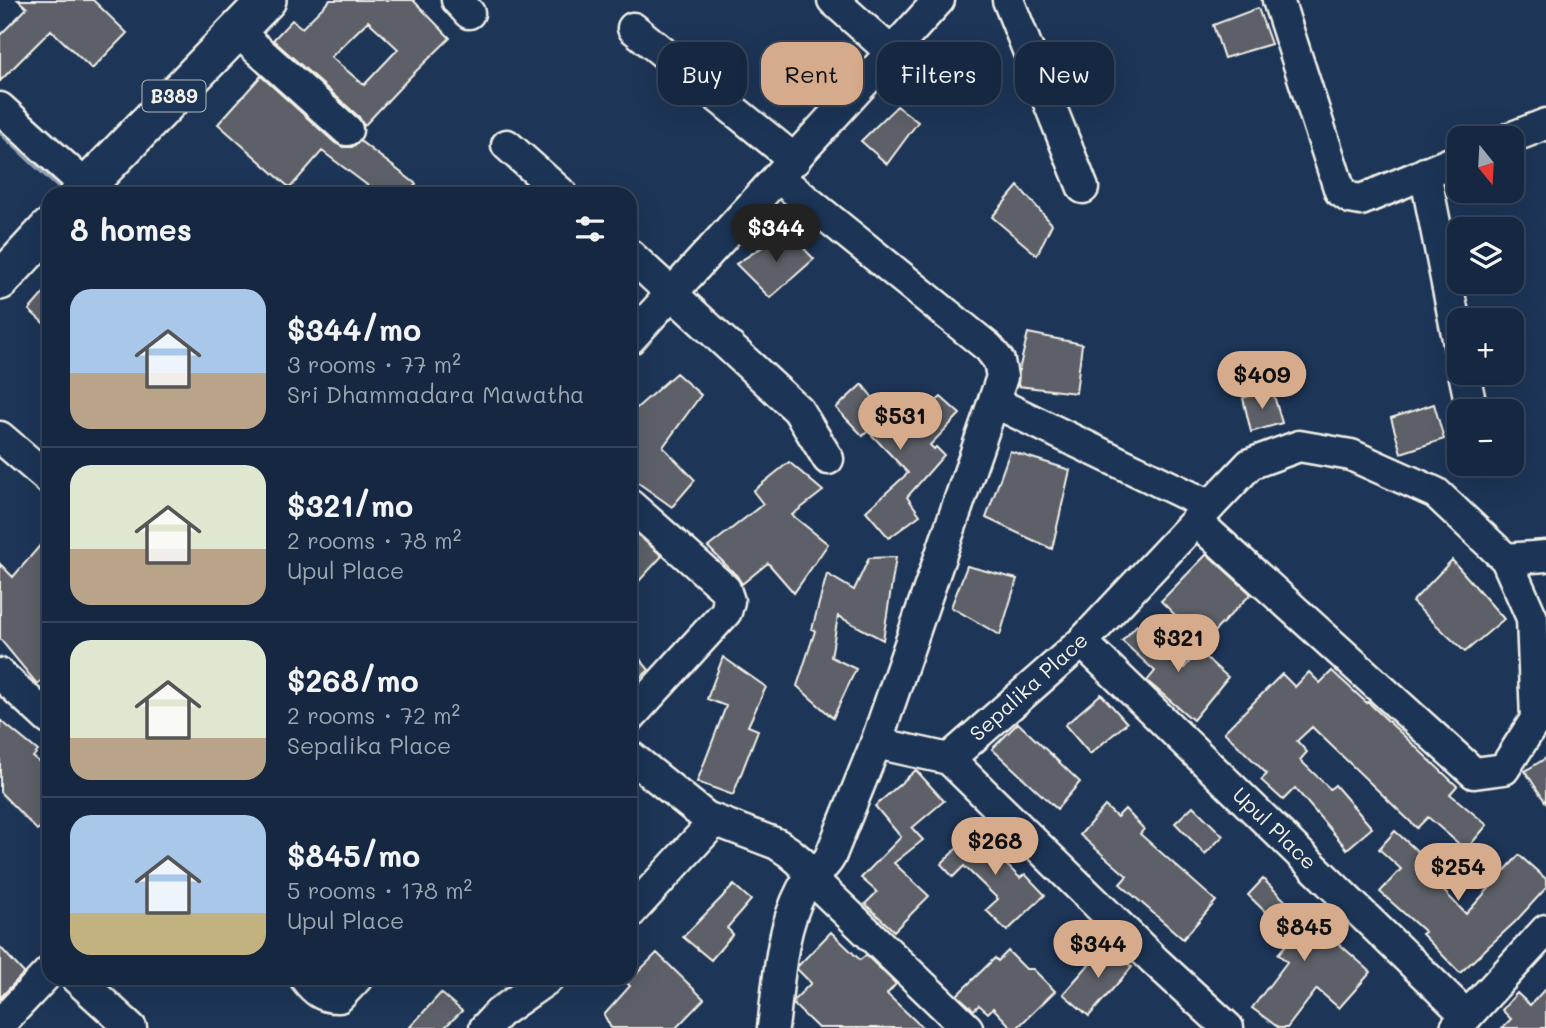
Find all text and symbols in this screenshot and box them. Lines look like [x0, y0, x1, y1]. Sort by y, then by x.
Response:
chip: Buy [658, 42, 747, 105]
chip: Rent [761, 42, 863, 105]
chip: Filters [877, 42, 1001, 105]
chip: New [1015, 42, 1114, 105]
road number: B389 [142, 80, 206, 111]
north arrow [1447, 126, 1524, 203]
map controls [1447, 126, 1524, 476]
pin: $344 [735, 204, 817, 264]
text: 8 homes [70, 209, 192, 249]
icon: filters [571, 210, 609, 248]
text: $344 [747, 212, 805, 242]
button: layers [1447, 217, 1524, 294]
button: + [1447, 308, 1524, 385]
text: $344/mo [287, 309, 421, 349]
icon: home [126, 317, 210, 401]
text: 3 rooms · 77 m² [287, 349, 461, 379]
pin: $409 [1221, 352, 1303, 411]
text: $409 [1233, 359, 1291, 389]
text: Sri Dhammadara Mawatha [287, 379, 584, 409]
pin: $531 [859, 392, 941, 452]
button: − [1447, 399, 1524, 476]
text: $531 [874, 400, 926, 430]
text: $321/mo [287, 485, 413, 525]
icon: home [126, 493, 210, 577]
text: 2 rooms · 78 m² [287, 525, 461, 555]
text: Upul Place [287, 555, 404, 585]
pin: $321 [1137, 614, 1219, 674]
text: $321 [1152, 622, 1204, 652]
street label: Sepalika Place [963, 626, 1093, 746]
text: $268/mo [287, 660, 419, 700]
icon: home [126, 668, 210, 752]
text: 2 rooms · 72 m² [287, 700, 460, 730]
text: Sepalika Place [287, 730, 451, 760]
street label: Upul Place [1227, 781, 1323, 875]
pin: $268 [954, 818, 1036, 877]
text: $268 [967, 825, 1023, 855]
text: $845/mo [287, 835, 420, 875]
icon: home [126, 843, 210, 927]
pin: $254 [1417, 844, 1499, 903]
text: $254 [1430, 851, 1486, 881]
text: 5 rooms · 178 m² [287, 875, 472, 905]
pin: $845 [1263, 904, 1345, 963]
text: Upul Place [287, 905, 404, 935]
text: $845 [1276, 911, 1332, 941]
pin: $344 [1057, 920, 1139, 980]
text: $344 [1069, 928, 1127, 958]

